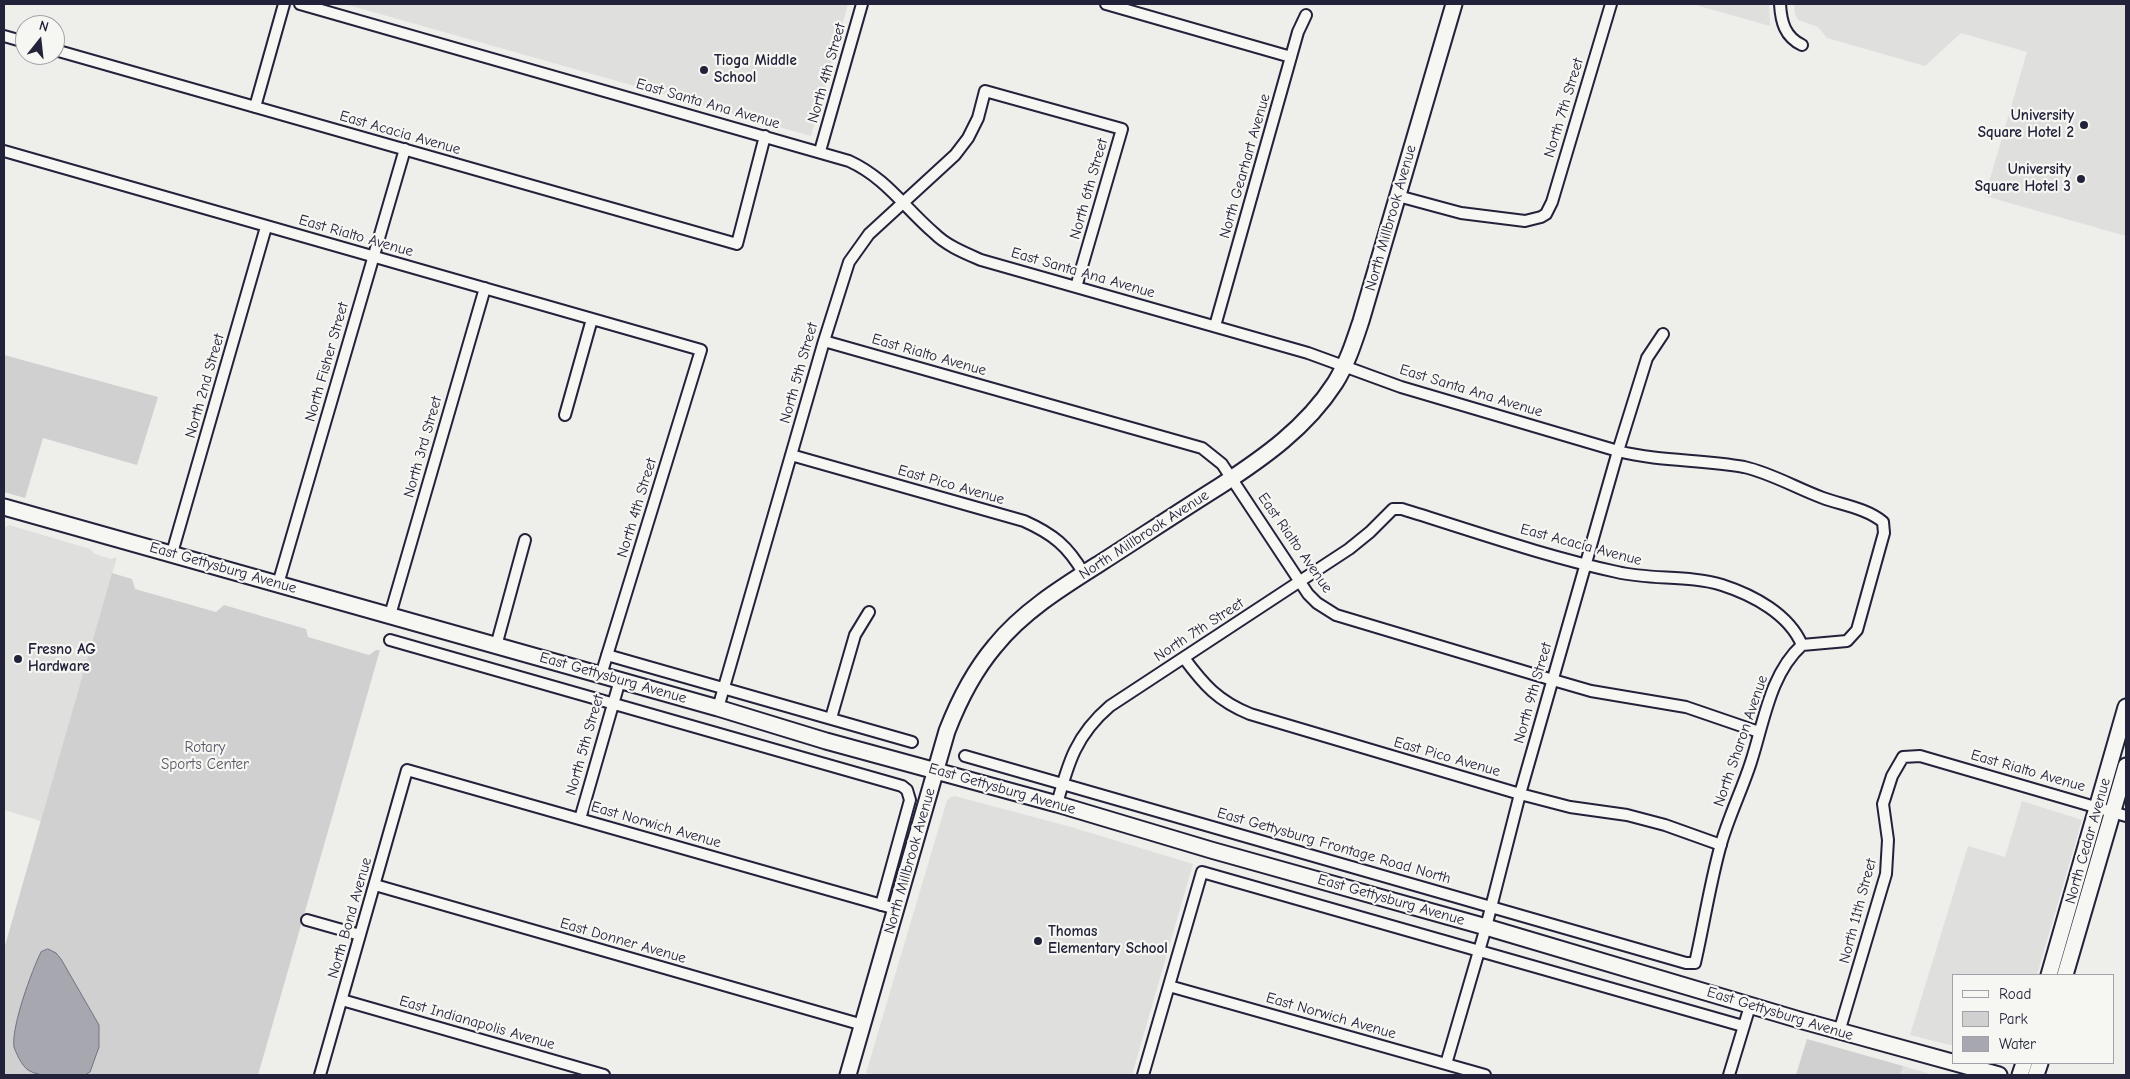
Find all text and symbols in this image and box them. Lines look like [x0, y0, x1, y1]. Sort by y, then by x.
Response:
north arrow [15, 15, 65, 65]
text: N [37, 17, 51, 35]
street label: North 4th Street [804, 21, 850, 125]
place label: Tioga Middle School [714, 52, 797, 87]
street label: North 7th Street [1540, 56, 1588, 160]
marker: Tioga Middle School [698, 64, 710, 76]
street label: East Santa Ana Avenue [634, 75, 782, 133]
street label: North Gearhart Avenue [1216, 92, 1274, 240]
street label: East Acacia Avenue [337, 107, 463, 159]
place label: University Square Hotel 2 [1978, 107, 2074, 142]
marker: University Square Hotel 2 [2078, 119, 2090, 131]
street label: North 6th Street [1066, 136, 1112, 242]
street label: North Millbrook Avenue [1362, 143, 1420, 293]
place label: University Square Hotel 3 [1975, 161, 2071, 196]
marker: University Square Hotel 3 [2075, 173, 2087, 185]
street label: East Rialto Avenue [297, 211, 415, 261]
street label: East Santa Ana Avenue [1009, 244, 1157, 302]
street label: North Fisher Street [301, 300, 353, 424]
street label: North 5th Street [776, 320, 822, 426]
street label: East Rialto Avenue [870, 330, 988, 380]
street label: North 2nd Street [181, 332, 229, 440]
street label: East Santa Ana Avenue [1397, 361, 1545, 421]
street label: North 3rd Street [400, 394, 446, 500]
street label: North 4th Street [613, 456, 661, 560]
street label: East Pico Avenue [896, 461, 1006, 509]
street label: North Millbrook Avenue [1076, 486, 1212, 584]
street label: East Rialto Avenue [1254, 489, 1336, 597]
street label: East Acacia Avenue [1518, 520, 1644, 570]
street label: East Gettysburg Avenue [147, 538, 299, 598]
street label: North 7th Street [1151, 594, 1247, 666]
place label: Fresno AG Hardware [28, 641, 96, 676]
street label: North 9th Street [1510, 641, 1556, 745]
street label: East Gettysburg Avenue [537, 648, 689, 708]
marker: Fresno AG Hardware [12, 653, 24, 665]
street label: North Sharon Avenue [1710, 673, 1772, 809]
street label: North 5th Street [562, 692, 608, 798]
street label: East Pico Avenue [1392, 733, 1502, 781]
park label: Rotary Sports Center [161, 739, 249, 774]
street label: East Rialto Avenue [1969, 746, 2087, 796]
street label: East Gettysburg Avenue [926, 759, 1078, 819]
street label: North Cedar Avenue [2061, 776, 2115, 906]
street label: North Millbrook Avenue [881, 786, 939, 936]
street label: East Norwich Avenue [589, 798, 723, 852]
street label: East Gettysburg Frontage Road North [1215, 804, 1453, 888]
street label: North Bond Avenue [324, 855, 376, 981]
street label: North 11th Street [1835, 857, 1881, 965]
street label: East Gettysburg Avenue [1315, 870, 1467, 930]
street label: East Donner Avenue [558, 914, 688, 968]
place label: Thomas Elementary School [1048, 923, 1168, 958]
marker: Thomas Elementary School [1032, 935, 1044, 947]
legend [1952, 974, 2115, 1064]
street label: East Gettysburg Avenue [1705, 983, 1855, 1045]
text: Road [1999, 985, 2031, 1003]
street label: East Norwich Avenue [1264, 989, 1398, 1043]
street label: East Indianapolis Avenue [397, 992, 557, 1054]
text: Park [1999, 1010, 2028, 1028]
text: Water [1999, 1035, 2036, 1053]

